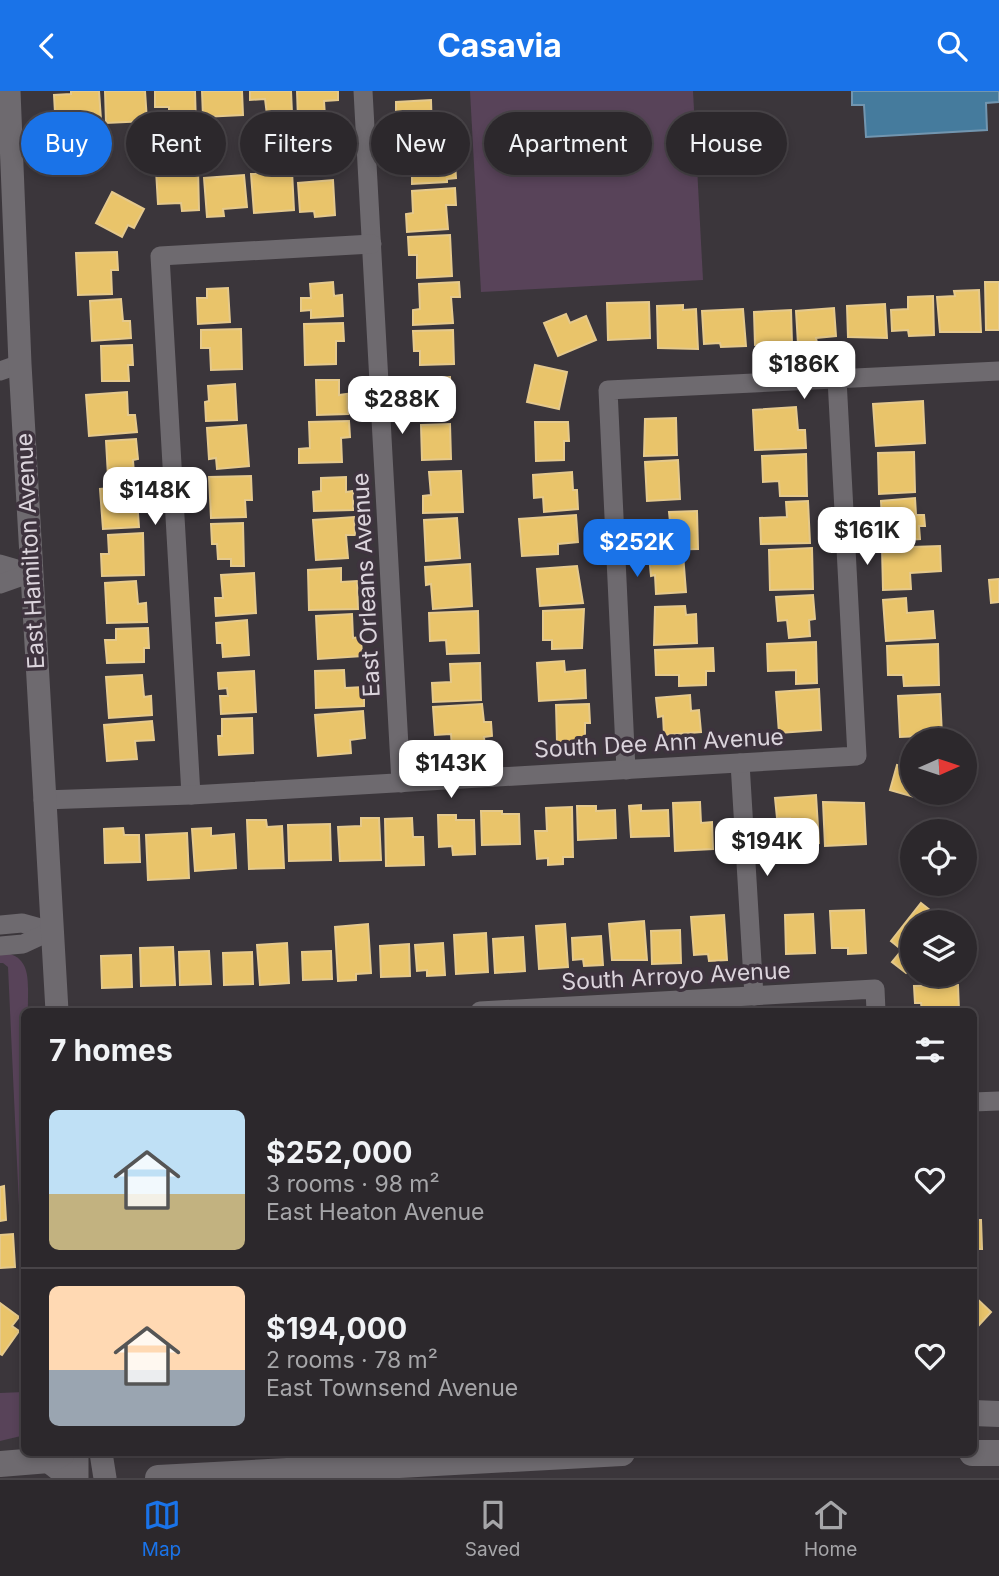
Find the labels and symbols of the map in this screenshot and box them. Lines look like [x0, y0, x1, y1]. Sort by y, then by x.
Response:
pin: $186K [755, 341, 853, 401]
pin: $288K [353, 377, 451, 436]
street label: East Hamilton Avenue [10, 432, 50, 670]
pin: $148K [106, 467, 204, 527]
street label: East Orleans Avenue [346, 472, 386, 698]
pin: $161K [818, 507, 916, 567]
pin: $252K [588, 519, 686, 579]
street label: South Dee Ann Avenue [533, 722, 785, 764]
north arrow [900, 728, 976, 805]
pin: $143K [402, 741, 500, 800]
pin: $194K [718, 819, 816, 878]
street label: South Arroyo Avenue [561, 956, 791, 996]

